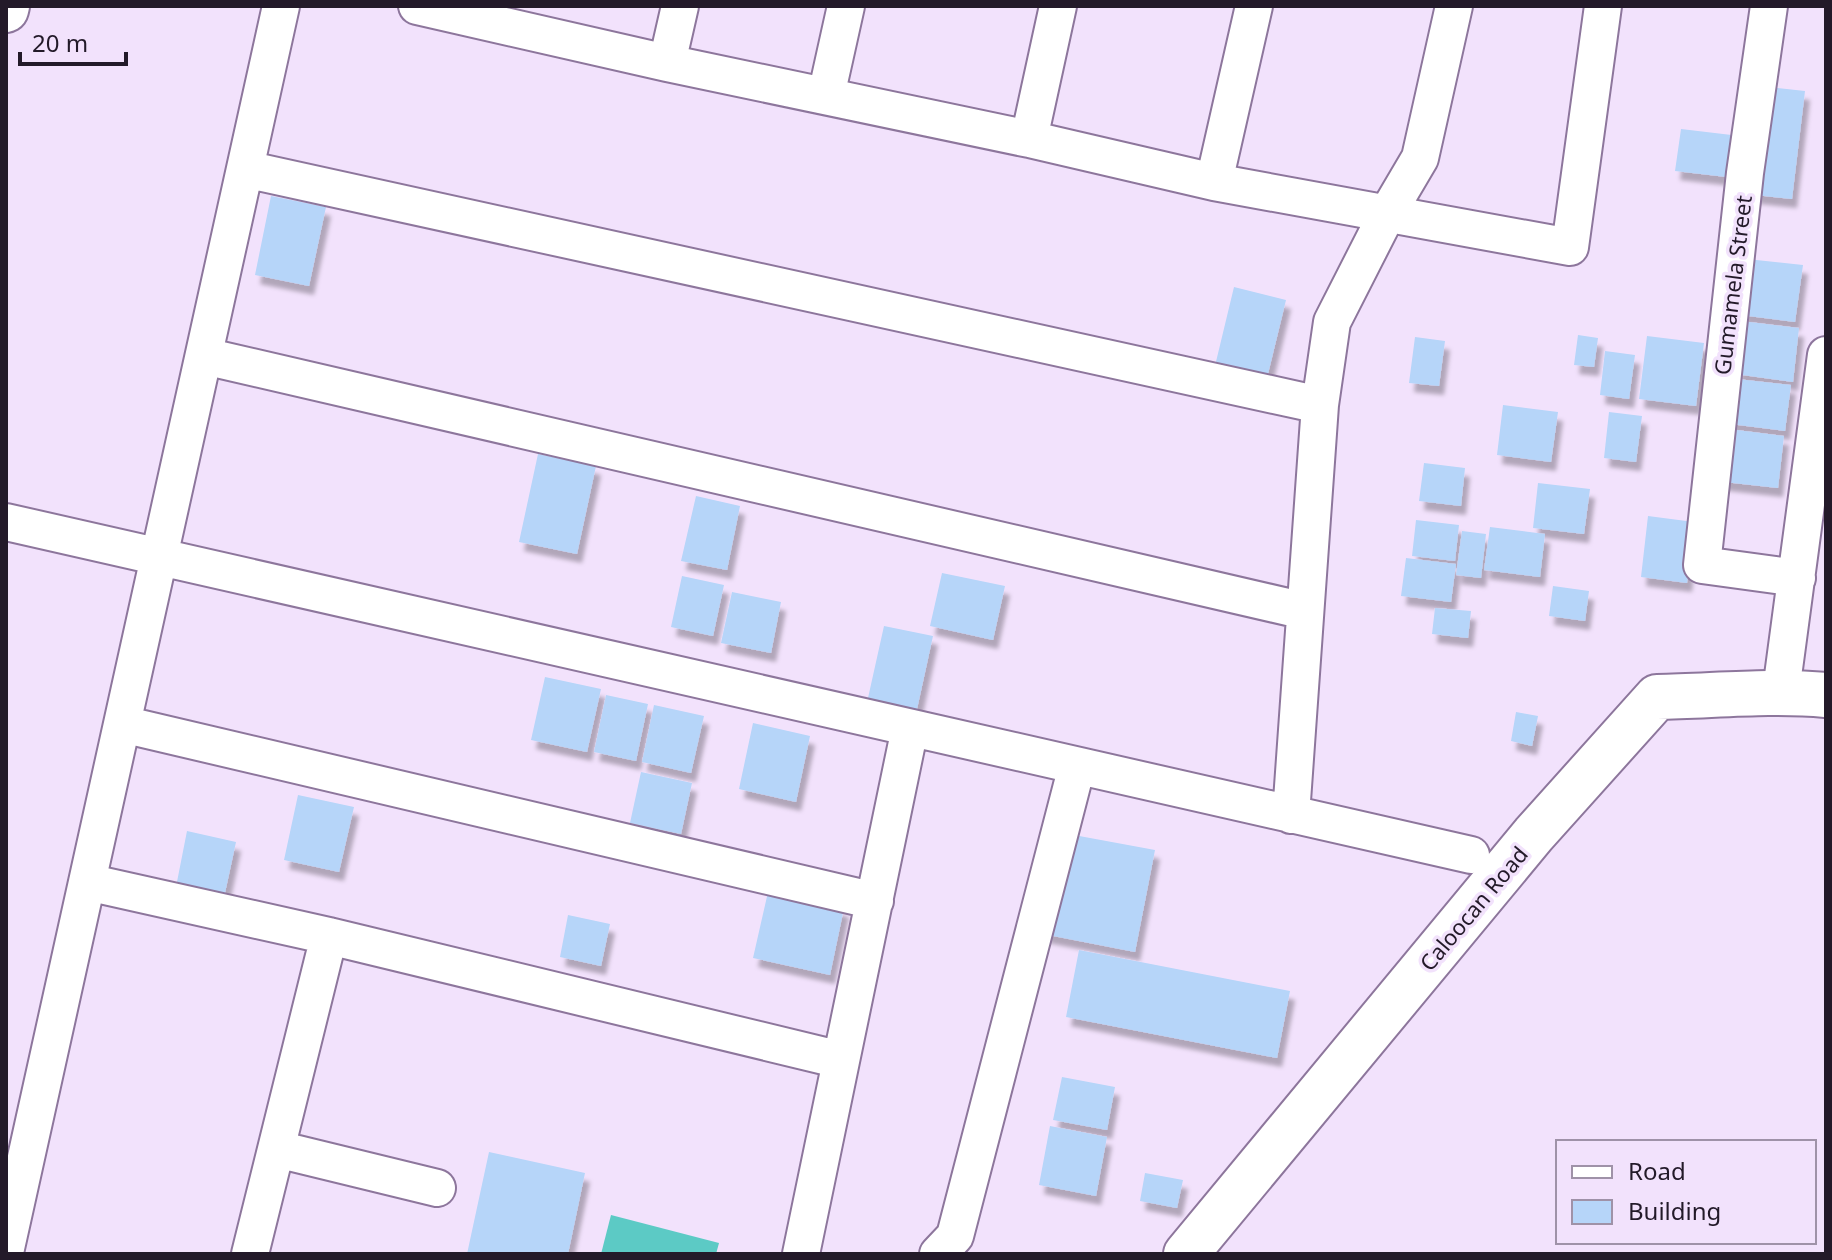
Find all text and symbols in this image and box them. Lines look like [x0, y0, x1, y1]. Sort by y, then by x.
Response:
scale bar [20, 16, 126, 66]
text: 20 m [32, 26, 88, 59]
street label: Gumamela Street [1706, 193, 1758, 376]
street label: Caloocan Road [1412, 840, 1534, 976]
legend [1556, 1140, 1816, 1244]
text: Road [1628, 1154, 1686, 1187]
text: Building [1628, 1194, 1721, 1227]

